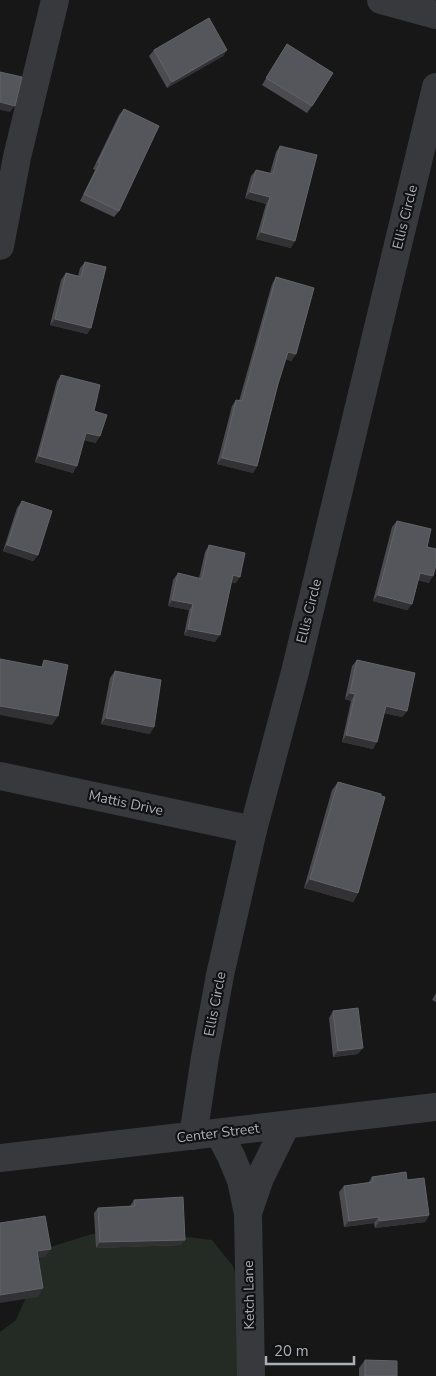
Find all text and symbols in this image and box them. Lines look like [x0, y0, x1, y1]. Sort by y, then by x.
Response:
street label: Ellis Circle [388, 183, 422, 251]
street label: Ellis Circle [292, 577, 326, 645]
street label: Mattis Drive [87, 786, 165, 820]
street label: Ellis Circle [199, 970, 231, 1038]
street label: Center Street [175, 1118, 261, 1148]
street label: Ketch Lane [239, 1260, 259, 1330]
scale bar [266, 1334, 354, 1366]
text: 20 m [274, 1341, 309, 1361]

